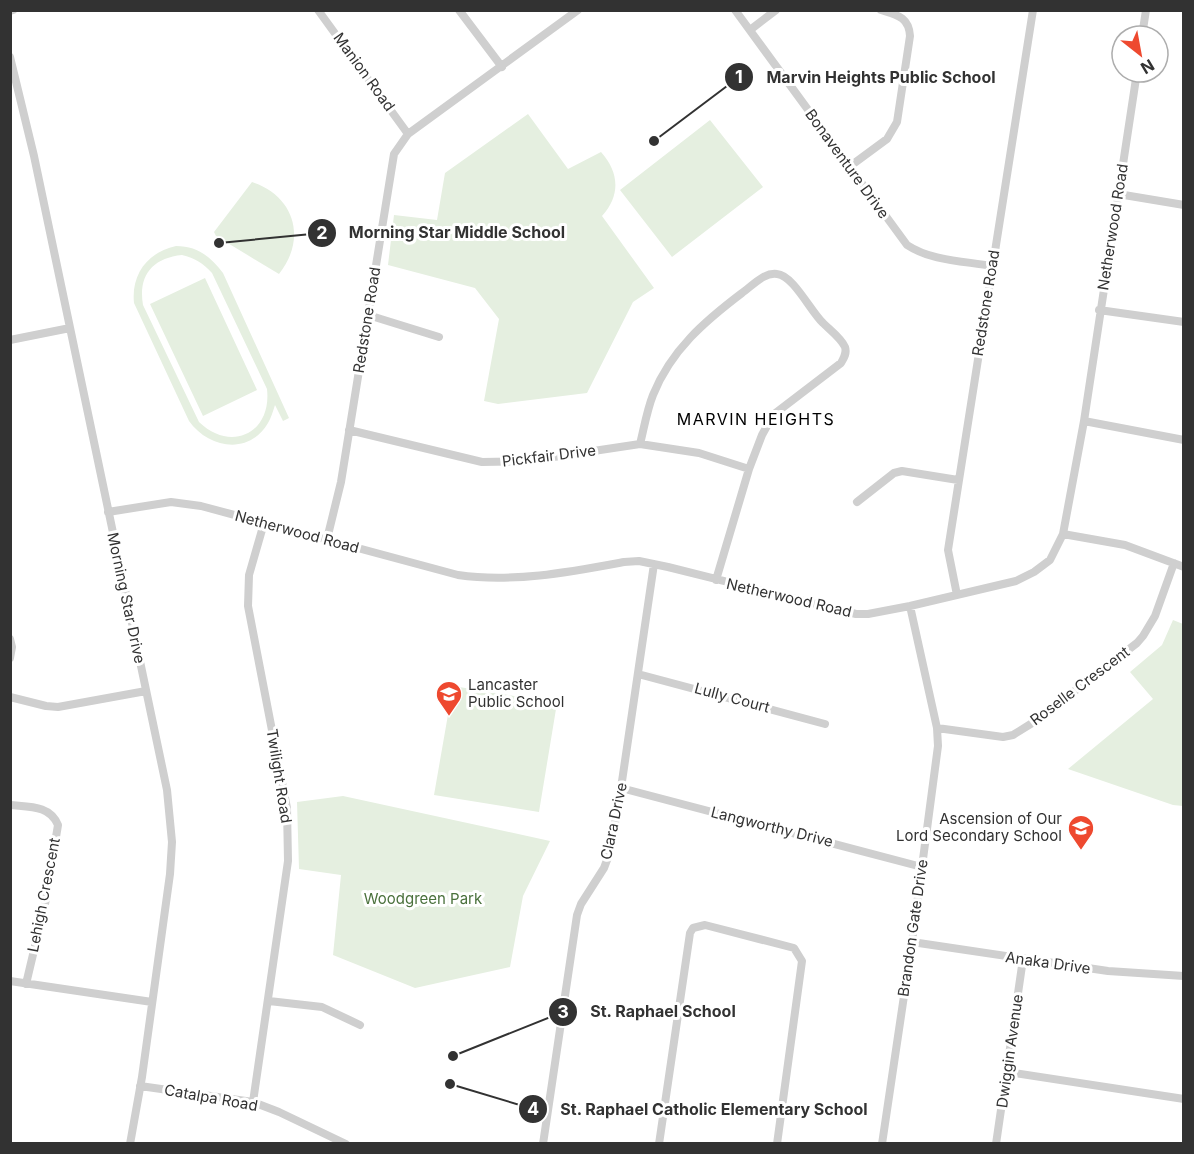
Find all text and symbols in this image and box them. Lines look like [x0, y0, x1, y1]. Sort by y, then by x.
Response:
north arrow [1110, 24, 1170, 84]
street label: Manion Road [329, 29, 399, 115]
text: N [1137, 55, 1158, 79]
callout: Marvin Heights Public School [724, 60, 1007, 94]
text: 1 [735, 66, 743, 87]
text: Marvin Heights Public School [766, 67, 996, 87]
street label: Bonaventure Drive [801, 105, 894, 222]
street label: Netherwood Road [1093, 162, 1132, 292]
callout: Morning Star Middle School [307, 216, 577, 250]
text: 2 [316, 222, 328, 243]
text: Morning Star Middle School [349, 222, 565, 242]
street label: Redstone Road [968, 249, 1003, 357]
street label: Redstone Road [349, 266, 384, 374]
district label: MARVIN HEIGHTS [677, 409, 835, 429]
street label: Pickfair Drive [501, 440, 597, 471]
street label: Netherwood Road [233, 506, 361, 557]
street label: Morning Star Drive [103, 531, 150, 665]
street label: Netherwood Road [725, 574, 854, 621]
street label: Roselle Crescent [1026, 642, 1133, 729]
place label: Lancaster Public School [468, 675, 564, 711]
street label: Lully Court [693, 678, 772, 717]
school or university icon: Lancaster Public School [434, 679, 464, 717]
street label: Twilight Road [263, 727, 296, 824]
street label: Clara Drive [596, 781, 631, 861]
street label: Langworthy Drive [709, 802, 835, 851]
place label: Ascension of Our Lord Secondary School [896, 809, 1062, 845]
school or university icon: Ascension of Our Lord Secondary School [1066, 813, 1096, 851]
street label: Lehigh Crescent [23, 836, 64, 954]
street label: Brandon Gate Drive [893, 858, 932, 998]
park label: Woodgreen Park [364, 889, 483, 908]
street label: Anaka Drive [1004, 947, 1092, 978]
street label: Dwiggin Avenue [992, 993, 1027, 1109]
callout: St. Raphael School [548, 995, 748, 1029]
text: 3 [557, 1001, 569, 1022]
text: St. Raphael School [590, 1001, 736, 1021]
street label: Catalpa Road [163, 1080, 259, 1115]
callout: St. Raphael Catholic Elementary School [518, 1092, 880, 1126]
text: 4 [527, 1098, 539, 1119]
text: St. Raphael Catholic Elementary School [560, 1099, 868, 1119]

